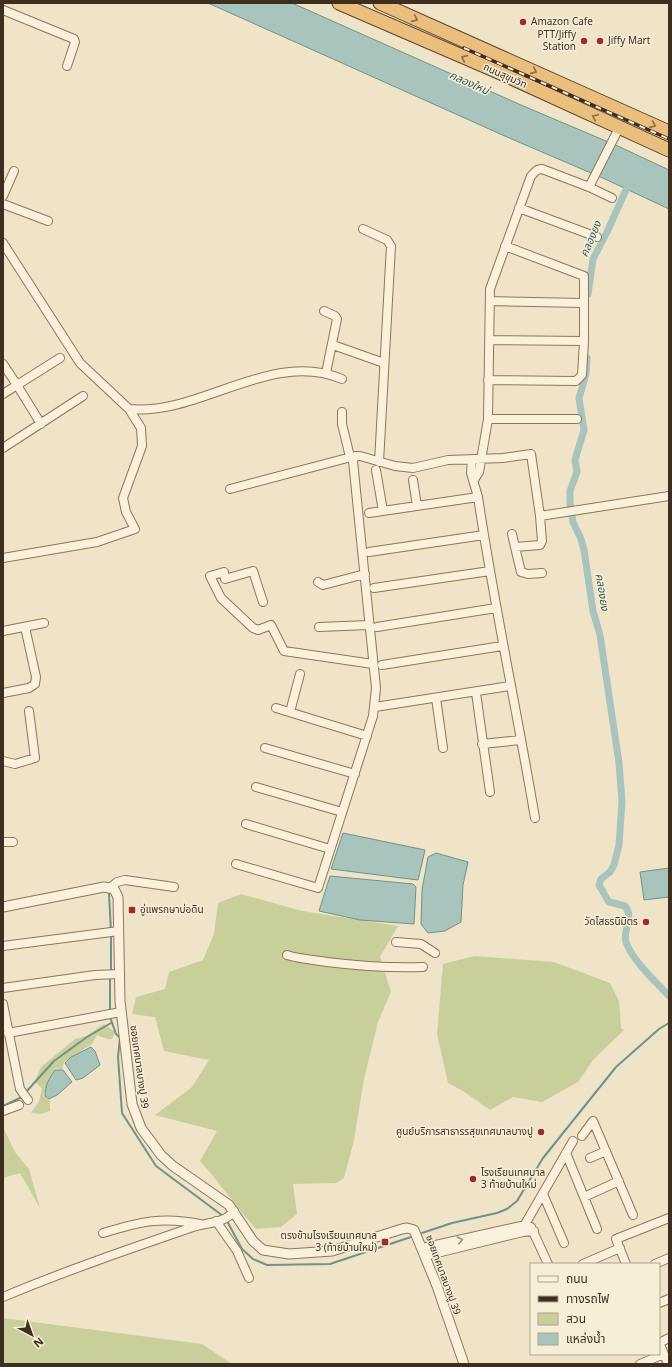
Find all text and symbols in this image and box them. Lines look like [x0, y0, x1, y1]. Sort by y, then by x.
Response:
one-way arrow [412, 14, 419, 22]
place label: Amazon Cafe [531, 14, 593, 30]
marker: Amazon Cafe [518, 17, 528, 27]
place label: PTT/Jiffy Station [538, 27, 577, 55]
place label: Jiffy Mart [607, 33, 651, 49]
marker: PTT/Jiffy Station [579, 36, 589, 46]
marker: Jiffy Mart [595, 36, 605, 46]
one-way arrow [461, 55, 468, 63]
street label: ถนนสุขุมวิท [480, 59, 530, 93]
water label: คลองใหม่ [447, 67, 493, 100]
one-way arrow [531, 67, 538, 75]
one-way arrow [592, 114, 600, 122]
one-way arrow [648, 120, 656, 128]
water label: คลองยง [576, 217, 607, 260]
water label: คลองยง [591, 572, 614, 613]
place label: อู่แพรกษาบ่อดิน [140, 902, 204, 918]
marker: อู่แพรกษาบ่อดิน [127, 905, 137, 915]
place label: วัดโสธรนิมิตร [584, 914, 638, 930]
marker: วัดโสธรนิมิตร [641, 917, 651, 927]
street label: ซอยเทศบาลบางปู 39 [125, 1024, 153, 1110]
place label: ศูนย์บริการสาธารรสุขเทศบาลบางปู [396, 1124, 533, 1140]
marker: ศูนย์บริการสาธารรสุขเทศบาลบางปู [536, 1127, 546, 1137]
place label: โรงเรียนเทศบาล 3 ท้ายบ้านใหม่ [481, 1165, 545, 1193]
marker: โรงเรียนเทศบาล 3 ท้ายบ้านใหม่ [468, 1174, 478, 1184]
place label: ตรงข้ามโรงเรียนเทศบาล 3 (ท้ายบ้านใหม่) [281, 1228, 377, 1256]
street label: ซอยเทศบาลบางปู 39 [421, 1233, 465, 1317]
one-way arrow [457, 1236, 463, 1244]
marker: ตรงข้ามโรงเรียนเทศบาล 3 (ท้ายบ้านใหม่) [380, 1237, 390, 1247]
legend [530, 1263, 660, 1355]
text: ถนน [566, 1270, 588, 1288]
text: ทางรถไฟ [566, 1290, 609, 1308]
text: สวน [566, 1310, 586, 1328]
north arrow [12, 1315, 52, 1355]
text: แหล่งน้ำ [566, 1330, 605, 1348]
text: N [29, 1333, 47, 1352]

